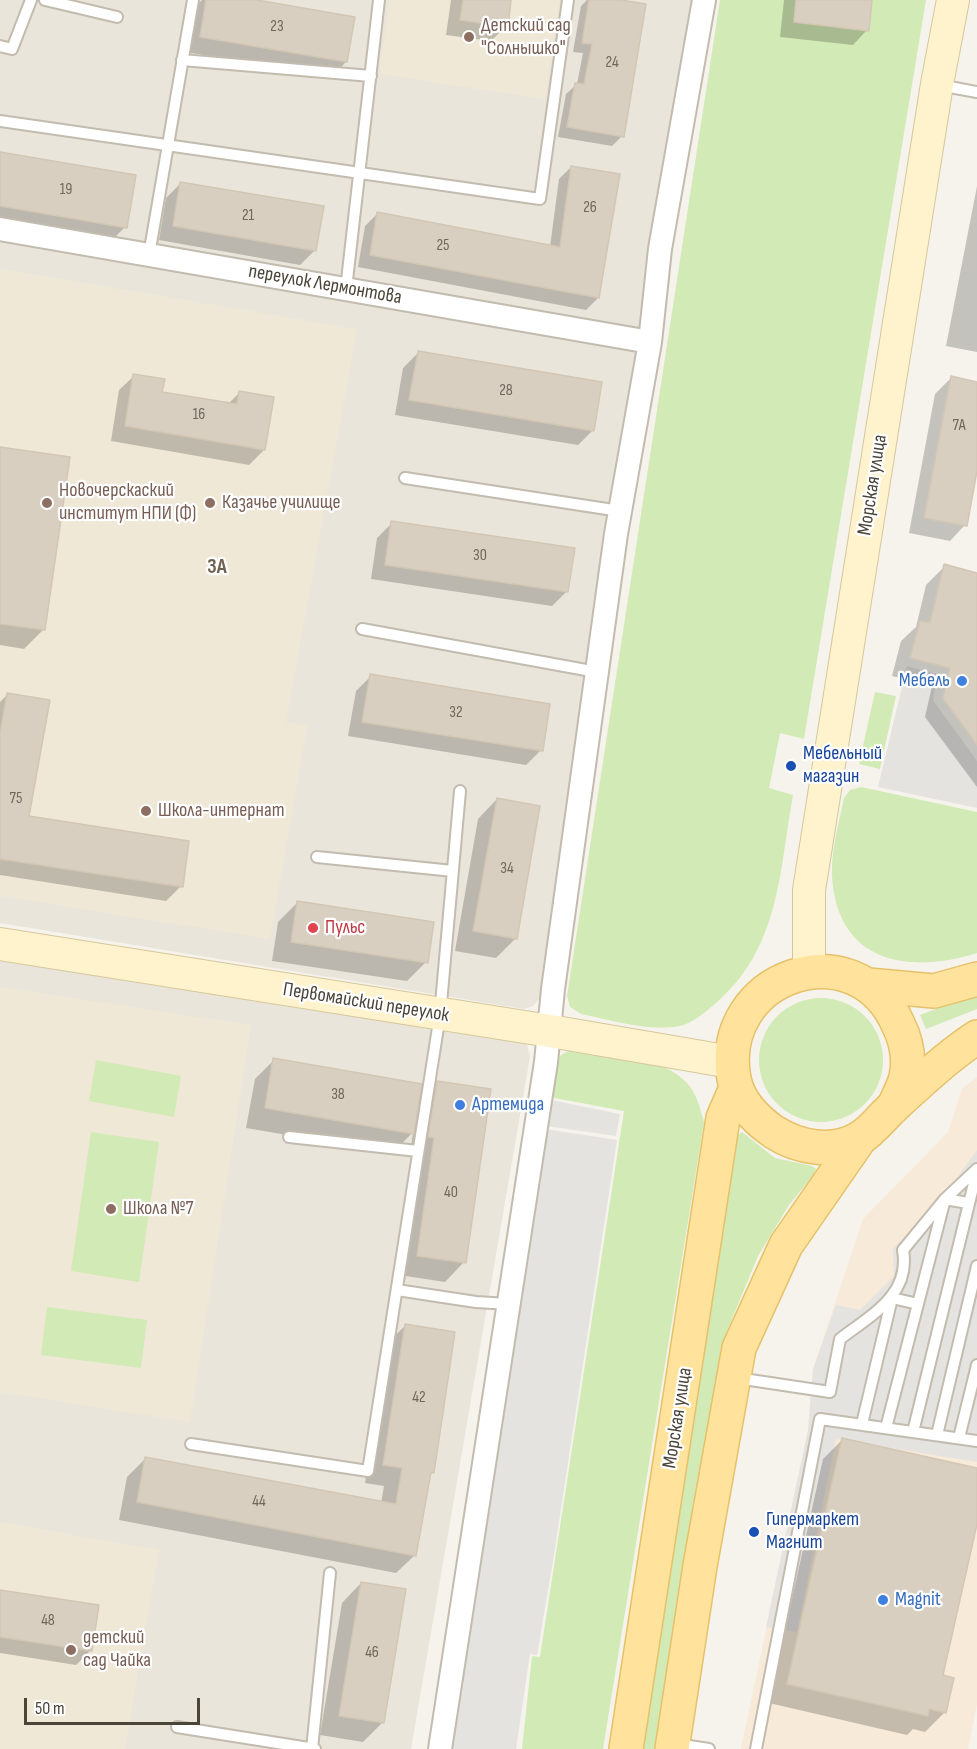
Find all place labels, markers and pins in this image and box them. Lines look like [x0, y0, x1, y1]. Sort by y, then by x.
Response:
place label: Детский сад "Солнышко" [481, 14, 571, 61]
marker: Детский сад "Солнышко" [462, 30, 476, 44]
place label: Новочерскаский институт НПИ (Ф) [59, 479, 196, 526]
place label: Казачье училище [222, 491, 341, 515]
marker: Новочерскаский институт НПИ (Ф) [40, 496, 54, 510]
marker: Казачье училище [203, 496, 217, 510]
place label: Мебель [899, 669, 950, 693]
marker: Мебель [955, 674, 969, 688]
place label: Мебельный магазин [803, 742, 882, 789]
marker: Мебельный магазин [784, 759, 798, 773]
place label: Школа-интернат [158, 799, 284, 823]
marker: Школа-интернат [139, 804, 153, 818]
place label: Пульс [325, 916, 365, 940]
marker: Пульс [306, 921, 320, 935]
place label: Артемида [472, 1093, 544, 1117]
marker: Артемида [453, 1098, 467, 1112]
place label: Школа №7 [123, 1197, 194, 1221]
marker: Школа №7 [104, 1202, 118, 1216]
place label: Гипермаркет Магнит [766, 1508, 859, 1555]
marker: Гипермаркет Магнит [747, 1525, 761, 1539]
place label: Magnit [895, 1588, 941, 1612]
marker: Magnit [876, 1593, 890, 1607]
place label: детский сад Чайка [83, 1626, 151, 1673]
marker: детский сад Чайка [64, 1643, 78, 1657]

